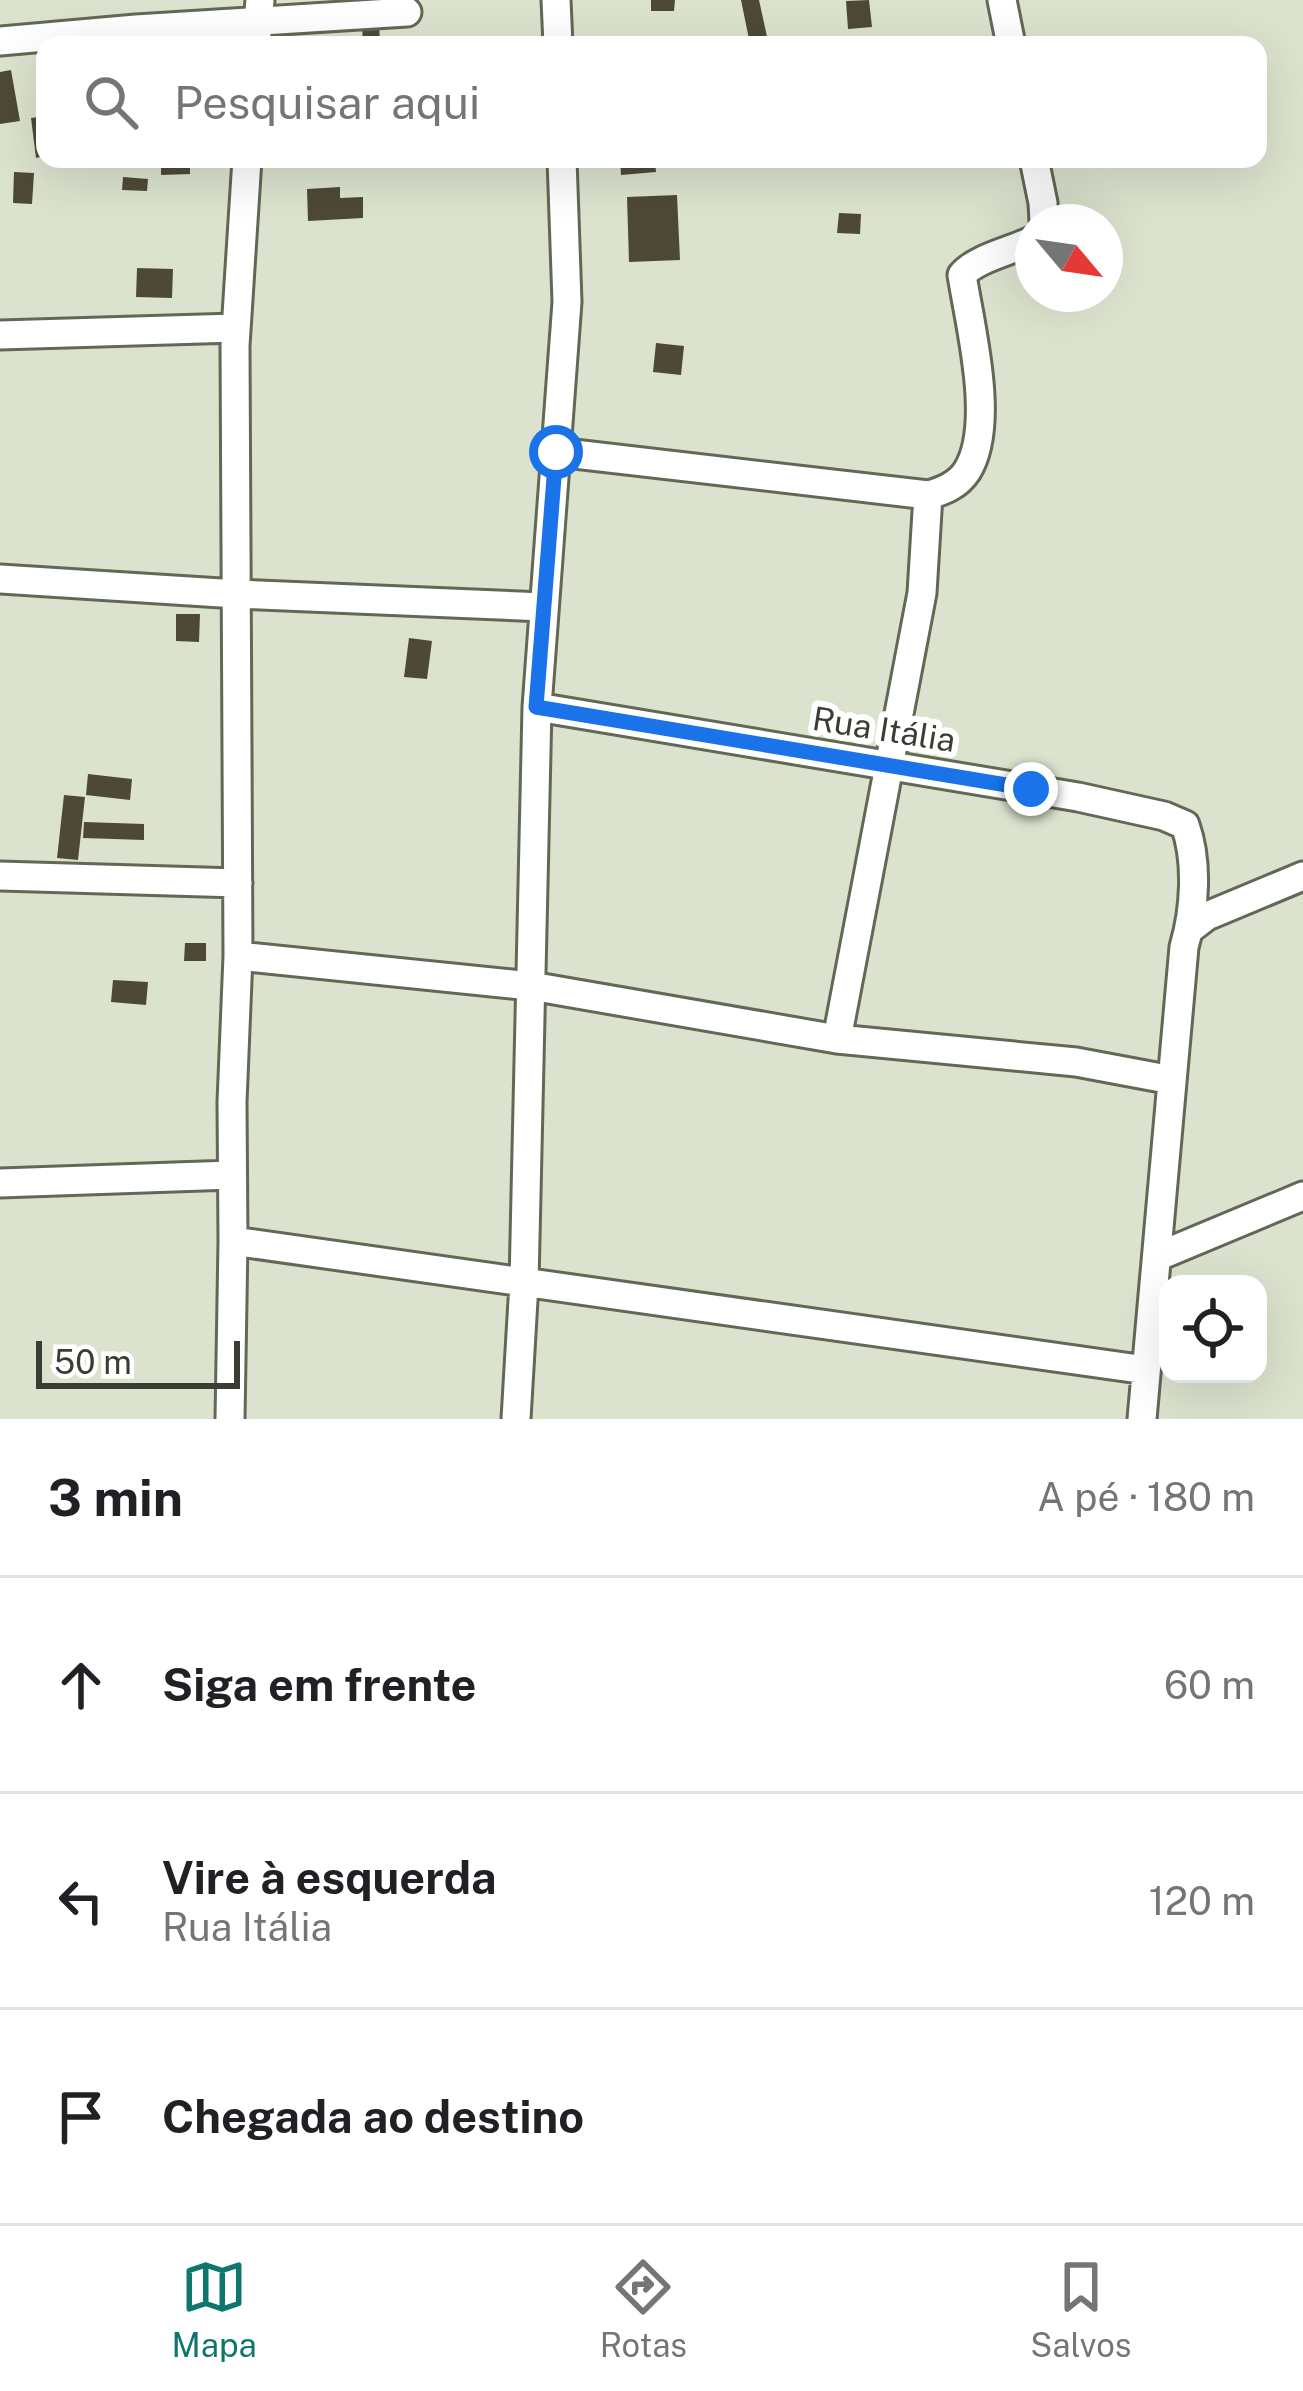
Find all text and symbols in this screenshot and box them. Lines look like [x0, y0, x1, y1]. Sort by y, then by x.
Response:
search box [36, 36, 1267, 168]
icon: search [78, 69, 144, 135]
text: Pesquisar aqui [174, 76, 480, 129]
north arrow [1015, 204, 1123, 312]
route start [529, 425, 583, 479]
street label: Rua Itália [810, 699, 958, 759]
route end [1004, 762, 1058, 816]
map controls [1159, 1275, 1267, 1383]
button: locate [1159, 1275, 1267, 1383]
scale bar [36, 1335, 240, 1388]
text: 50 m [54, 1343, 132, 1381]
text: 3 min [48, 1468, 183, 1527]
text: A pé · 180 m [1037, 1474, 1255, 1520]
icon: ahead [48, 1652, 114, 1718]
text: Siga em frente [162, 1658, 476, 1711]
text: 60 m [1164, 1662, 1255, 1708]
text: Vire à esquerda [162, 1851, 497, 1904]
icon: left [48, 1868, 114, 1934]
text: 120 m [1149, 1878, 1255, 1924]
text: Rua Itália [162, 1904, 332, 1950]
icon: arrive [48, 2084, 114, 2150]
text: Chegada ao destino [162, 2090, 584, 2143]
tab: Mapa [172, 2254, 257, 2364]
tab: Rotas [600, 2254, 687, 2364]
tab: Salvos [1030, 2254, 1131, 2364]

